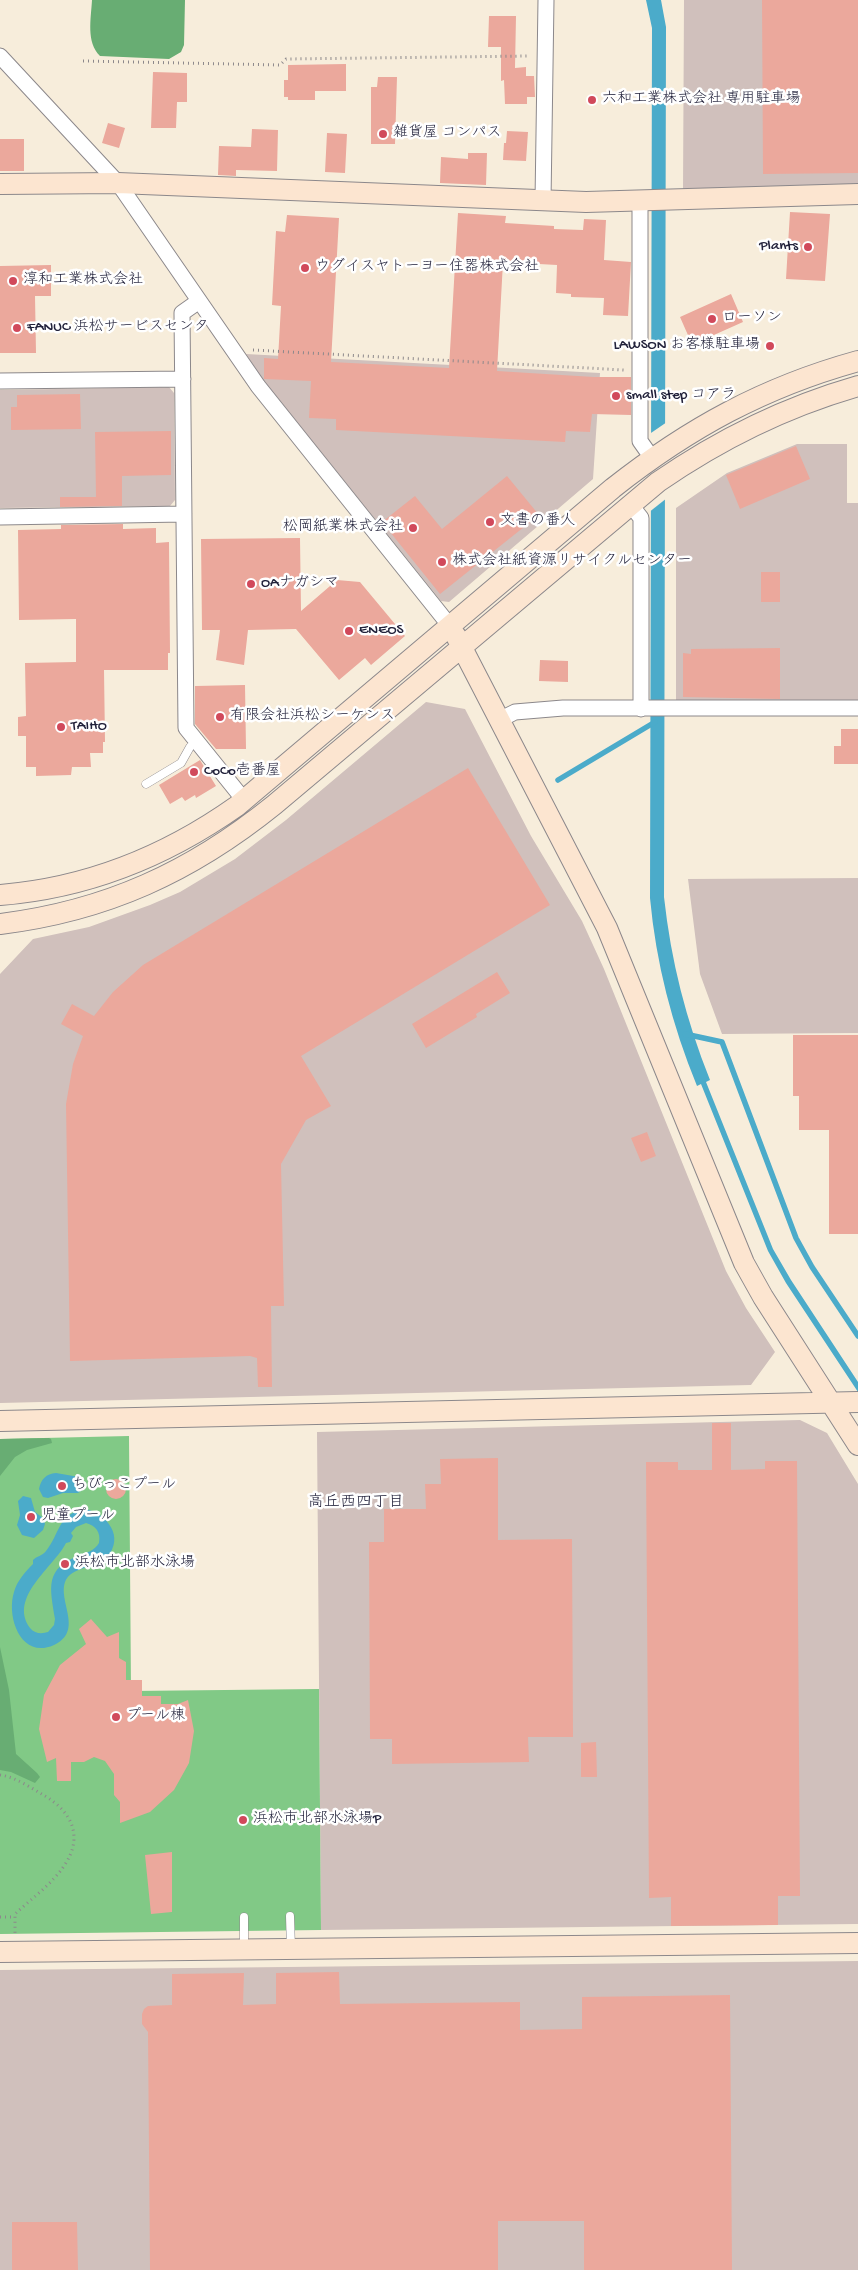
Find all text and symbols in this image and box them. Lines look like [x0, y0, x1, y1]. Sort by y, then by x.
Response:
place label: 六和工業株式会社 専用駐車場 [602, 91, 801, 109]
marker: 六和工業株式会社 専用駐車場 [586, 94, 598, 106]
place label: 雑貨屋 コンパス [393, 125, 502, 143]
marker: 雑貨屋 コンパス [377, 128, 389, 140]
place label: Plants [759, 238, 798, 256]
marker: Plants [802, 241, 814, 253]
place label: ウグイスヤトーヨー住器株式会社 [315, 259, 539, 277]
marker: ウグイスヤトーヨー住器株式会社 [299, 262, 311, 274]
place label: 淳和工業株式会社 [23, 272, 143, 290]
marker: 淳和工業株式会社 [7, 275, 19, 287]
place label: ローソン [722, 310, 782, 328]
marker: ローソン [706, 313, 718, 325]
place label: FANUC 浜松サービスセンタ [27, 319, 209, 337]
marker: FANUC 浜松サービスセンタ [11, 322, 23, 334]
place label: LAWSON お客様駐車場 [614, 337, 760, 355]
marker: LAWSON お客様駐車場 [764, 340, 776, 352]
place label: small step コアラ [626, 387, 736, 405]
marker: small step コアラ [610, 390, 622, 402]
place label: 文書の番人 [500, 513, 575, 531]
marker: 文書の番人 [484, 516, 496, 528]
place label: 松岡紙業株式会社 [283, 519, 403, 537]
marker: 松岡紙業株式会社 [407, 522, 419, 534]
place label: 株式会社紙資源リサイクルセンター [452, 553, 692, 571]
marker: 株式会社紙資源リサイクルセンター [436, 556, 448, 568]
place label: OAナガシマ [261, 575, 339, 593]
marker: OAナガシマ [245, 578, 257, 590]
place label: ENEOS [359, 622, 403, 640]
marker: ENEOS [343, 625, 355, 637]
place label: 有限会社浜松シーケンス [230, 708, 395, 726]
marker: 有限会社浜松シーケンス [214, 711, 226, 723]
place label: TAIHO [71, 718, 107, 736]
marker: TAIHO [55, 721, 67, 733]
place label: CoCo壱番屋 [204, 763, 281, 781]
marker: CoCo壱番屋 [188, 766, 200, 778]
place label: ちびっこプール [72, 1477, 176, 1495]
marker: ちびっこプール [56, 1480, 68, 1492]
district label: 高丘西四丁目 [308, 1494, 404, 1514]
place label: 児童プール [41, 1508, 115, 1526]
marker: 児童プール [25, 1511, 37, 1523]
place label: 浜松市北部水泳場 [75, 1555, 195, 1573]
marker: 浜松市北部水泳場 [59, 1558, 71, 1570]
place label: プール棟 [126, 1708, 185, 1726]
marker: プール棟 [110, 1711, 122, 1723]
place label: 浜松市北部水泳場P [253, 1811, 381, 1829]
marker: 浜松市北部水泳場P [237, 1814, 249, 1826]

